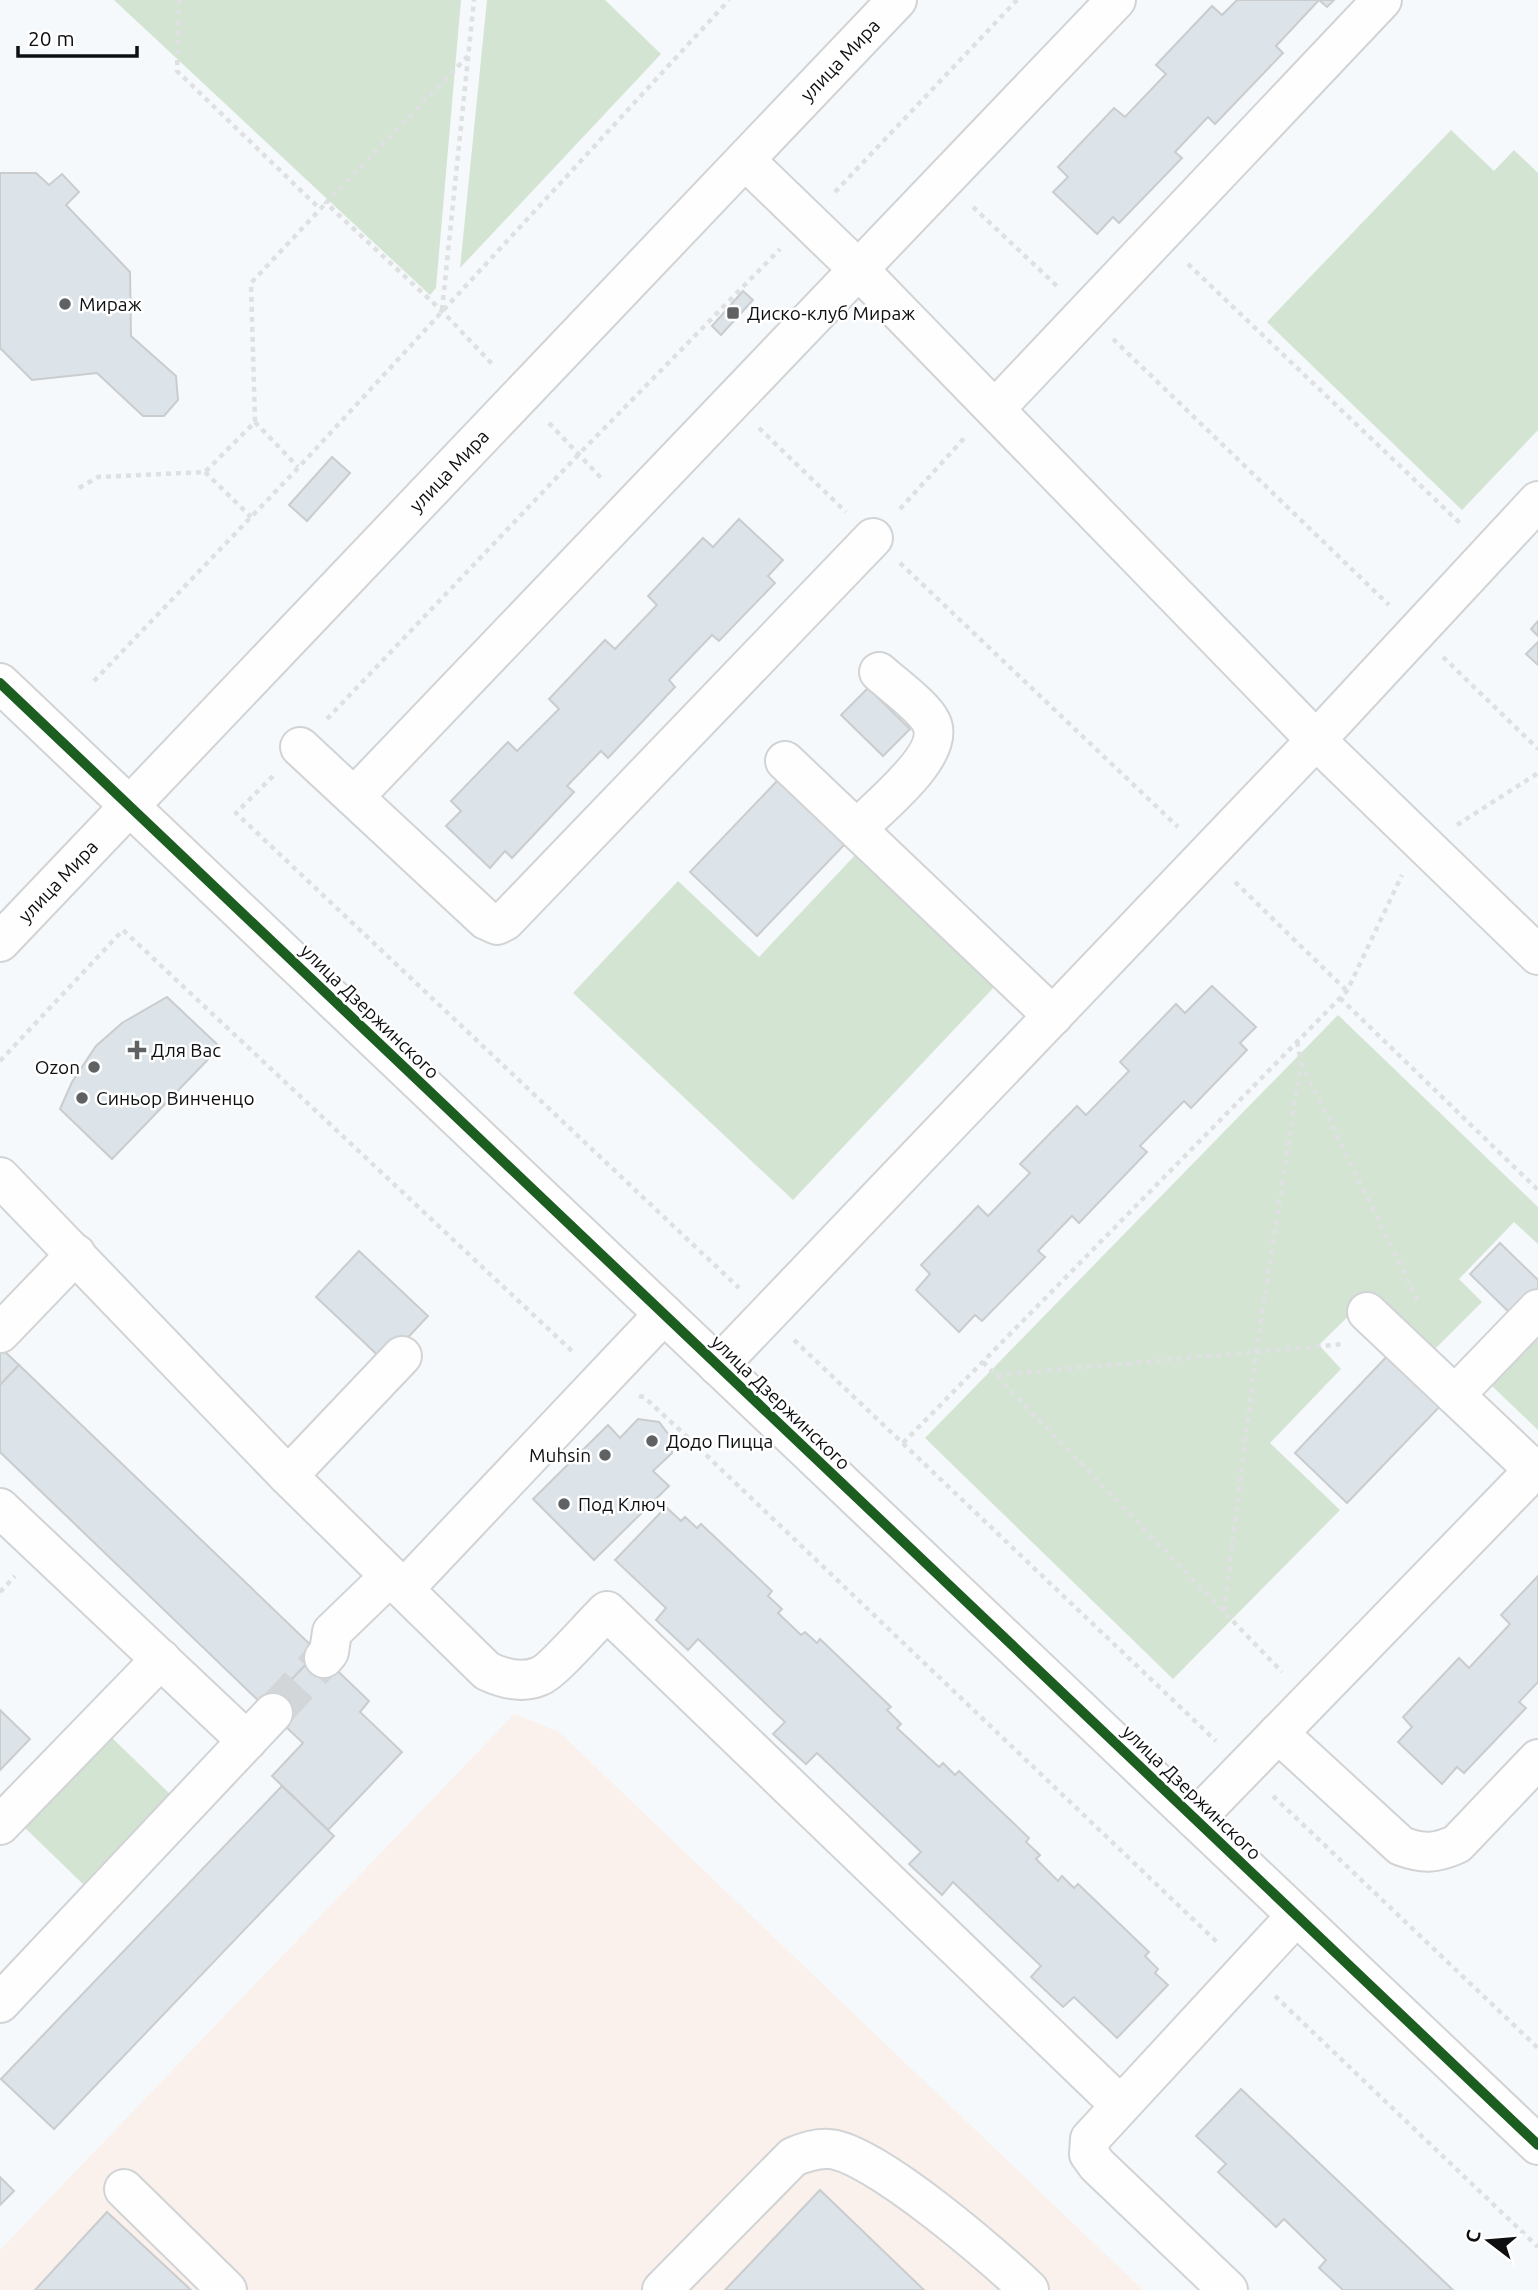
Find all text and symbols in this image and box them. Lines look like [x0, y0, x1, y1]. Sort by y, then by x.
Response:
scale bar [18, 14, 136, 58]
street label: улица Мира [796, 14, 884, 106]
text: 20 m [28, 26, 75, 50]
place label: Мираж [79, 293, 142, 315]
marker: Мираж [57, 296, 73, 312]
place label: Диско-клуб Мираж [747, 302, 915, 324]
marker: Диско-клуб Мираж [725, 305, 741, 321]
street label: улица Мира [405, 425, 493, 516]
street label: улица Мира [14, 836, 102, 927]
street label: улица Дзержинского [296, 939, 444, 1083]
place label: Для Вас [151, 1039, 221, 1061]
marker: Для Вас [129, 1042, 145, 1058]
place label: Ozon [35, 1056, 80, 1078]
marker: Ozon [86, 1059, 102, 1075]
place label: Синьор Винченцо [96, 1087, 255, 1109]
marker: Синьор Винченцо [74, 1090, 90, 1106]
street label: улица Дзержинского [707, 1330, 855, 1474]
place label: Додо Пицца [666, 1430, 773, 1452]
marker: Додо Пицца [644, 1433, 660, 1449]
place label: Muhsin [529, 1444, 591, 1466]
marker: Muhsin [597, 1447, 613, 1463]
place label: Под Ключ [578, 1493, 666, 1515]
marker: Под Ключ [556, 1496, 572, 1512]
street label: улица Дзержинского [1118, 1720, 1266, 1864]
north arrow [1454, 2206, 1524, 2276]
text: С [1460, 2227, 1485, 2245]

